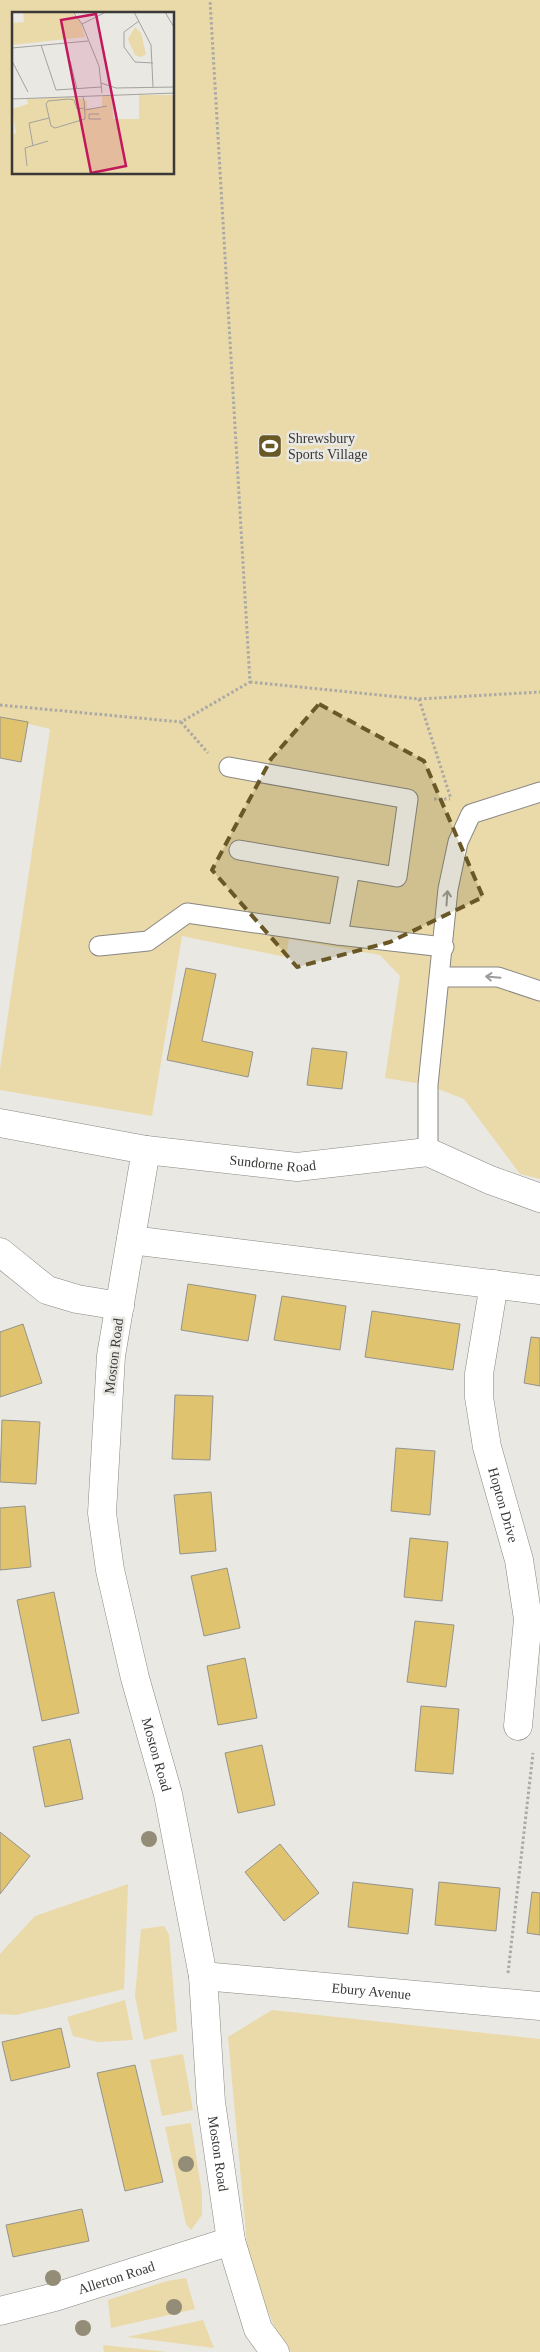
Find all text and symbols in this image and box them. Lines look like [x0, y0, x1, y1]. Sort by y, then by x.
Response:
inset map [12, 12, 175, 175]
place label: Shrewsbury Sports Village [288, 431, 367, 462]
sports icon: Shrewsbury Sports Village [257, 433, 283, 459]
one-way arrow [443, 890, 452, 906]
one-way arrow [486, 973, 502, 982]
street label: Sundorne Road [229, 1152, 317, 1175]
street label: Moston Road [102, 1317, 126, 1395]
street label: Hopton Drive [486, 1466, 521, 1544]
street label: Moston Road [139, 1716, 174, 1793]
street label: Ebury Avenue [331, 1980, 412, 2002]
street label: Moston Road [206, 2115, 231, 2192]
street label: Allerton Road [76, 2258, 156, 2297]

